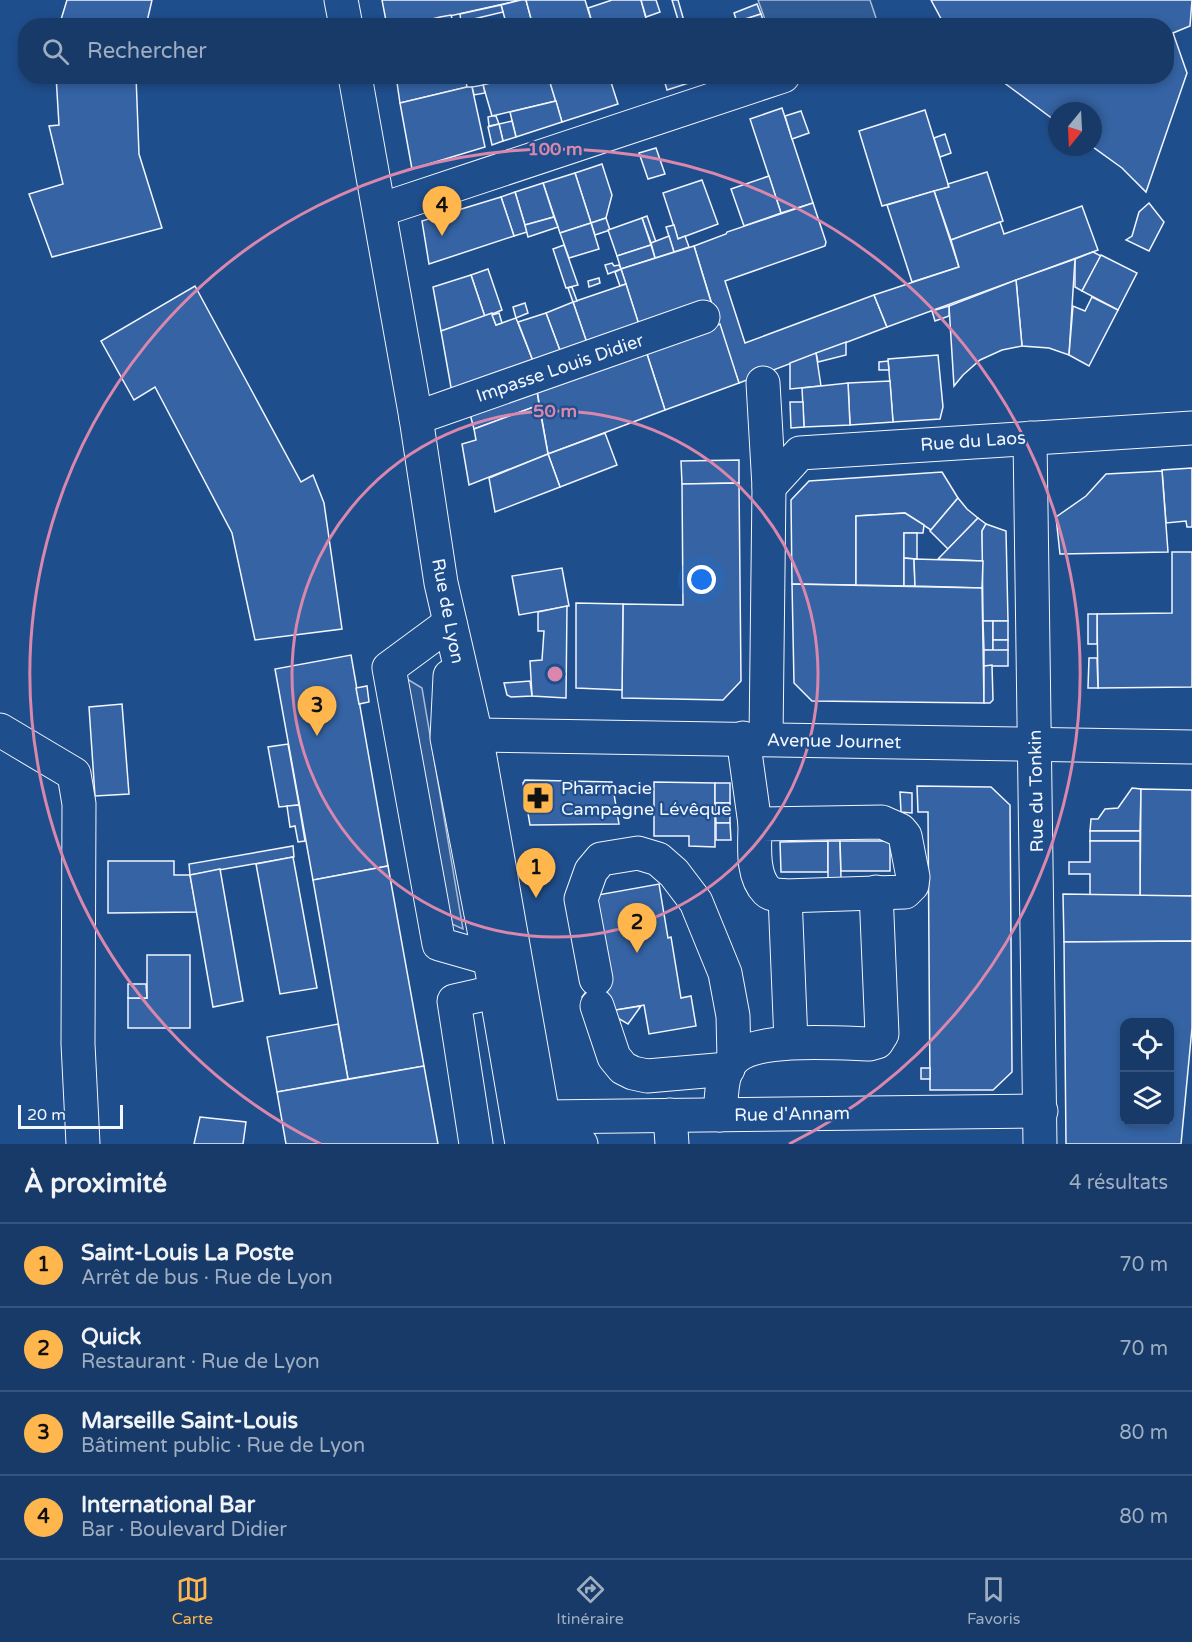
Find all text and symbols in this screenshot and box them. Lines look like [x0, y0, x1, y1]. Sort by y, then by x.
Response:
search box [18, 18, 1174, 84]
icon: search [39, 35, 72, 68]
text: Rechercher [87, 38, 207, 64]
north arrow [1048, 102, 1102, 156]
text: 100 m [527, 138, 583, 160]
pin: 4 [422, 186, 462, 236]
street label: Impasse Louis Didier [473, 329, 647, 407]
text: 50 m [533, 400, 577, 422]
street label: Rue du Laos [920, 426, 1026, 456]
street label: Rue de Lyon [427, 557, 469, 665]
your location [687, 565, 716, 594]
centre of rings [545, 664, 565, 684]
pin: 3 [298, 686, 336, 736]
street label: Avenue Journet [767, 729, 901, 753]
street label: Rue du Tonkin [1024, 730, 1048, 852]
place label: Pharmacie Campagne Lévêque [561, 777, 731, 820]
pharmacy icon: Pharmacie Campagne Lévêque [520, 780, 556, 816]
pin: 1 [516, 848, 556, 898]
pin: 2 [618, 904, 656, 953]
map controls [1120, 1018, 1174, 1126]
button: locate [1120, 1018, 1174, 1072]
button: layers [1120, 1072, 1174, 1126]
scale bar [18, 1102, 123, 1130]
street label: Rue d'Annam [734, 1102, 850, 1126]
text: 20 m [27, 1105, 66, 1125]
text: À proximité [24, 1168, 167, 1199]
text: 4 résultats [1069, 1171, 1168, 1195]
text: Saint-Louis La Poste [81, 1240, 294, 1266]
text: 1 [37, 1253, 50, 1277]
text: 70 m [1119, 1253, 1168, 1277]
text: Arrêt de bus · Rue de Lyon [81, 1266, 333, 1290]
text: Quick [81, 1324, 141, 1350]
text: 2 [37, 1337, 50, 1361]
text: 70 m [1119, 1337, 1168, 1361]
text: Restaurant · Rue de Lyon [81, 1350, 320, 1374]
text: Marseille Saint-Louis [81, 1408, 298, 1434]
text: 3 [37, 1421, 50, 1445]
text: 80 m [1119, 1421, 1168, 1445]
text: Bâtiment public · Rue de Lyon [81, 1434, 365, 1458]
text: International Bar [81, 1492, 255, 1518]
text: 4 [37, 1505, 50, 1529]
text: 80 m [1119, 1505, 1168, 1529]
text: Bar · Boulevard Didier [81, 1518, 287, 1542]
tab: Carte [172, 1573, 213, 1629]
tab: Itinéraire [556, 1573, 624, 1629]
tab: Favoris [967, 1573, 1020, 1629]

